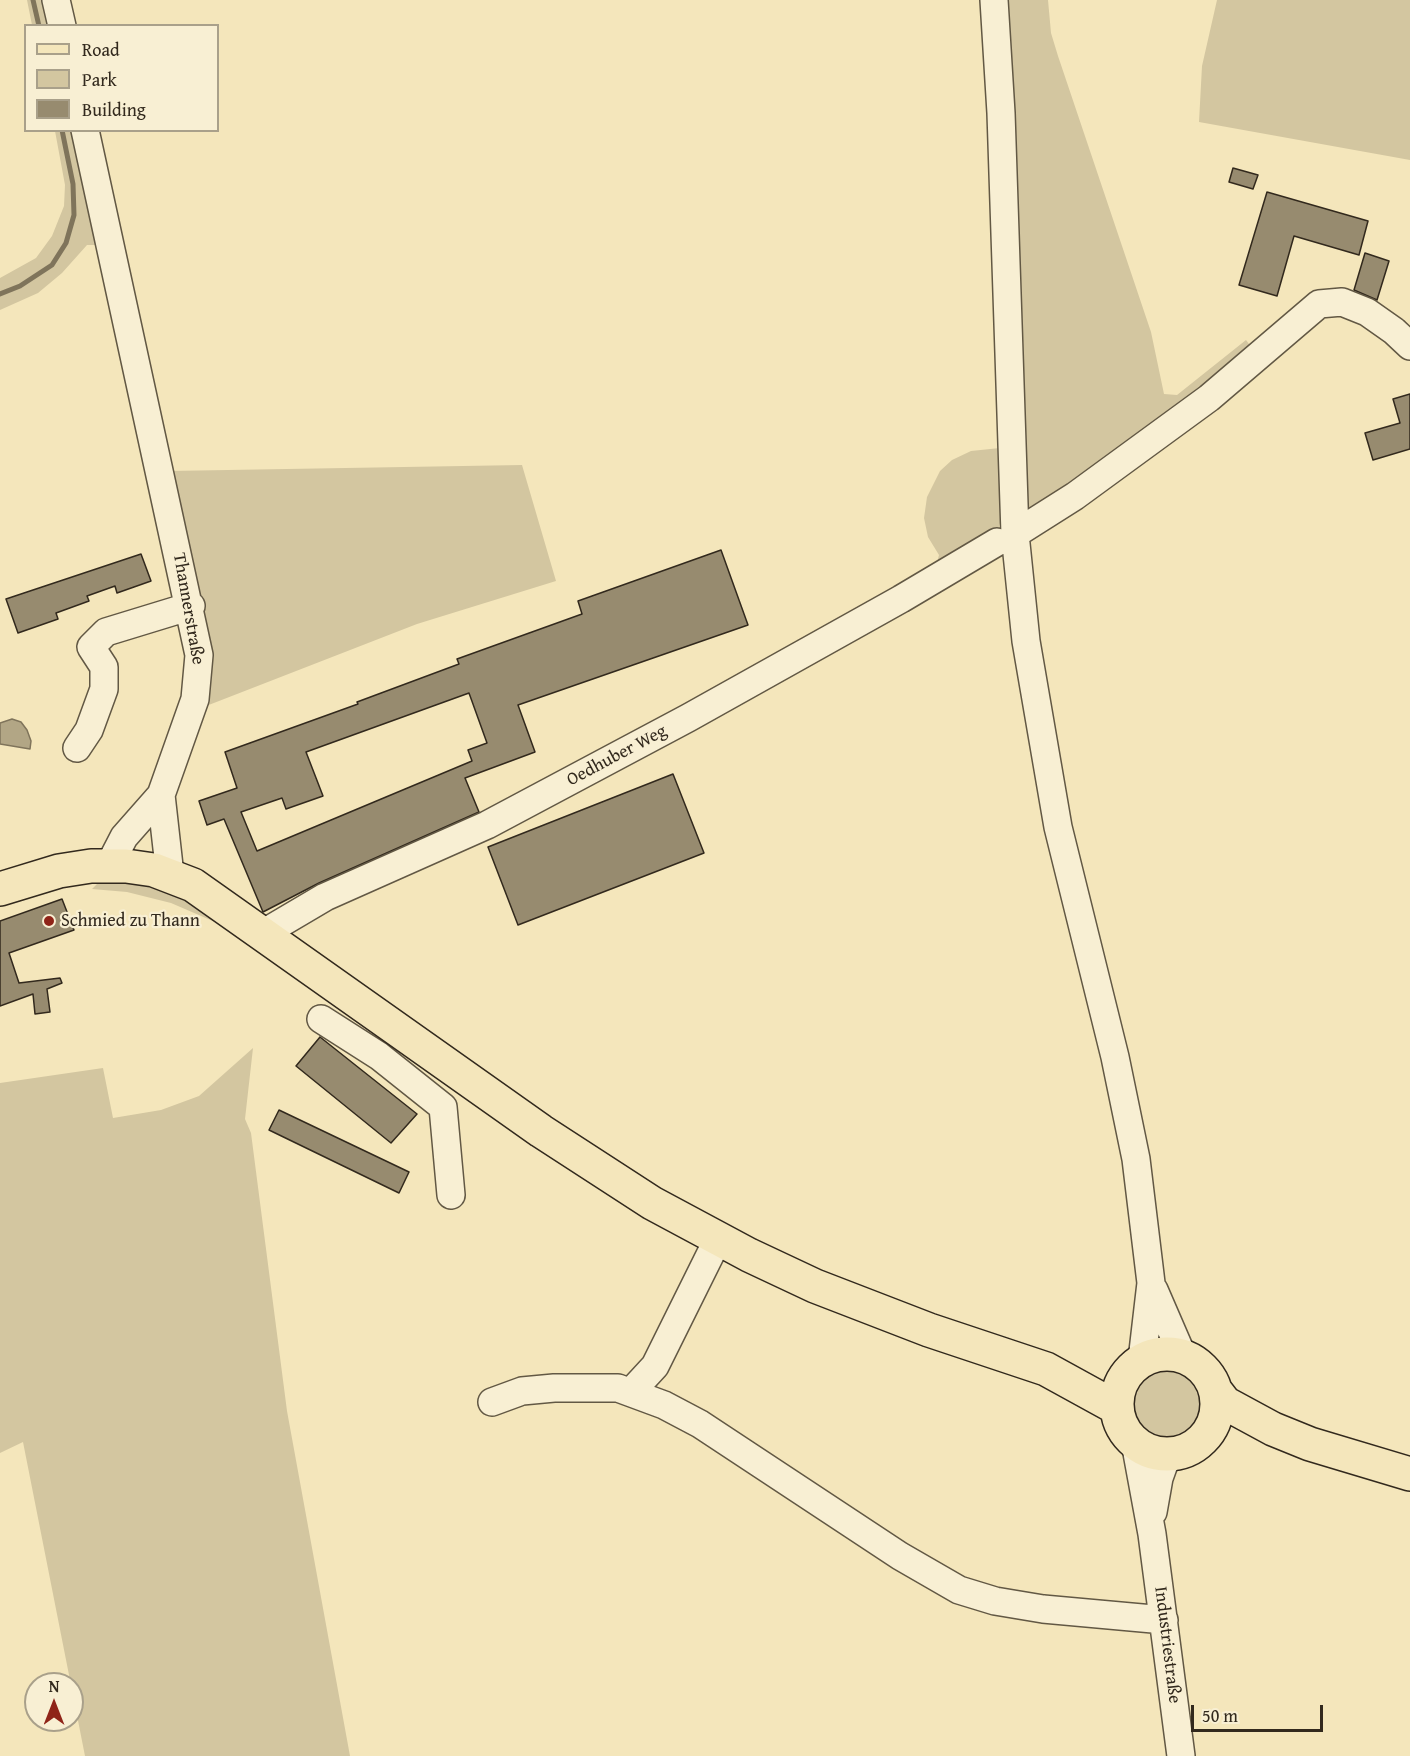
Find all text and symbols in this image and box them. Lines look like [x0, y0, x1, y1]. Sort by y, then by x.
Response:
legend [24, 24, 219, 132]
text: Road [82, 36, 120, 63]
text: Park [82, 66, 117, 93]
text: Building [82, 96, 146, 123]
street label: Thannerstraße [168, 551, 208, 667]
street label: Oedhuber Weg [563, 721, 671, 791]
place label: Schmied zu Thann [61, 910, 200, 932]
marker: Schmied zu Thann [42, 914, 56, 928]
street label: Industriestraße [1149, 1585, 1185, 1705]
north arrow [24, 1672, 84, 1732]
text: N [49, 1674, 59, 1698]
scale bar [1194, 1693, 1326, 1731]
text: 50 m [1202, 1702, 1238, 1729]

